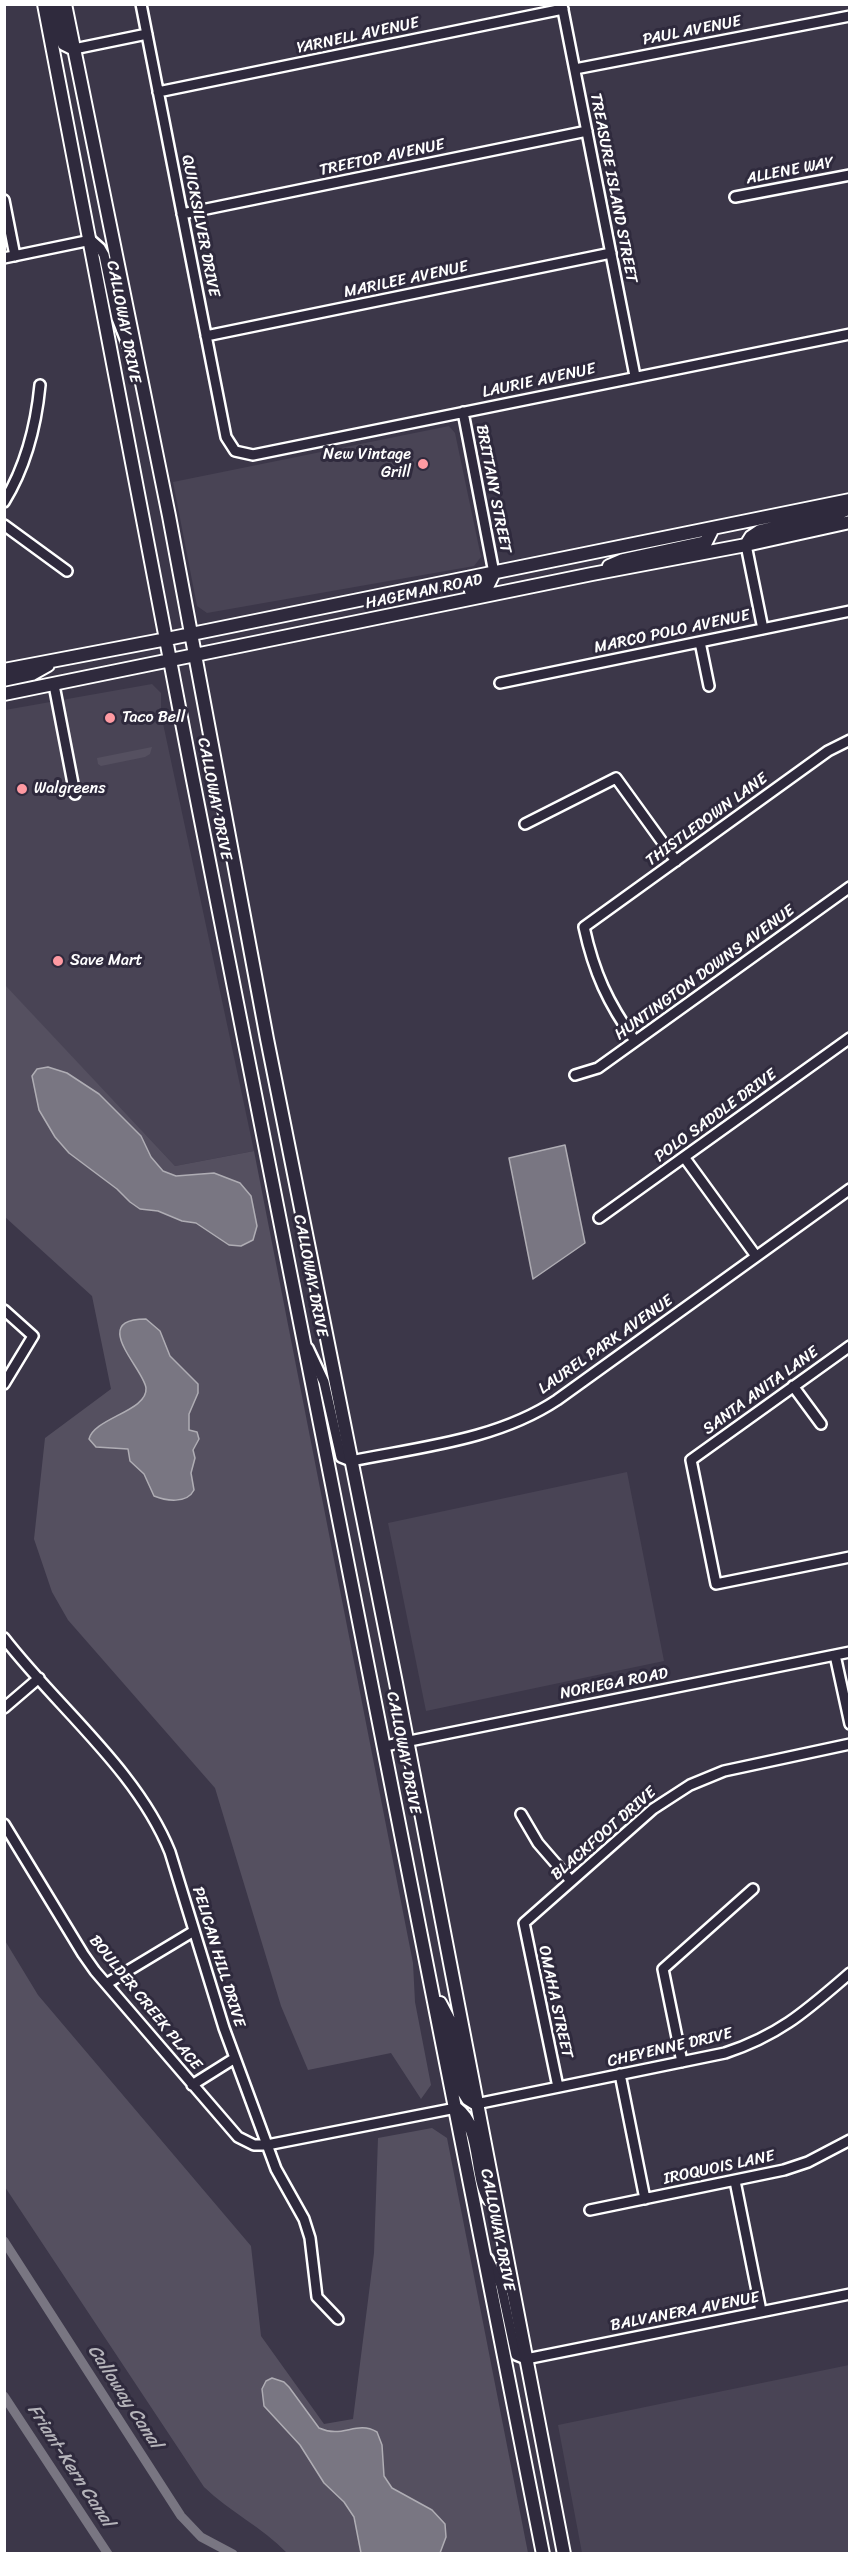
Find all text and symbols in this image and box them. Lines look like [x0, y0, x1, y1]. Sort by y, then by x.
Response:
street label: PAUL AVENUE [641, 12, 743, 50]
street label: YARNELL AVENUE [295, 14, 421, 58]
street label: TREASURE ISLAND STREET [585, 91, 641, 285]
street label: TREETOP AVENUE [318, 135, 446, 181]
street label: QUICKSILVER DRIVE [177, 153, 223, 299]
street label: ALLENE WAY [745, 153, 835, 189]
street label: MARILEE AVENUE [342, 257, 470, 303]
street label: CALLOWAY DRIVE [102, 259, 144, 385]
street label: LAURIE AVENUE [481, 360, 597, 402]
street label: BRITTANY STREET [471, 423, 515, 555]
place label: New Vintage Grill [323, 445, 411, 483]
marker: New Vintage Grill [416, 457, 430, 471]
street label: HAGEMAN ROAD [364, 570, 484, 614]
street label: MARCO POLO AVENUE [592, 606, 752, 658]
place label: Taco Bell [122, 708, 185, 728]
marker: Taco Bell [103, 711, 117, 725]
street label: CALLOWAY DRIVE [193, 736, 235, 862]
street label: THISTLEDOWN LANE [642, 769, 772, 871]
place label: Walgreens [34, 779, 105, 799]
marker: Walgreens [15, 782, 29, 796]
street label: HUNTINGTON DOWNS AVENUE [611, 901, 799, 1045]
place label: Save Mart [70, 951, 143, 971]
marker: Save Mart [51, 954, 65, 968]
street label: POLO SADDLE DRIVE [651, 1065, 781, 1167]
street label: CALLOWAY DRIVE [289, 1213, 331, 1339]
street label: LAUREL PARK AVENUE [535, 1291, 677, 1399]
street label: SANTA ANITA LANE [700, 1343, 822, 1439]
street label: NORIEGA ROAD [558, 1664, 670, 1704]
street label: CALLOWAY DRIVE [382, 1690, 424, 1816]
street label: BLACKFOOT DRIVE [548, 1783, 660, 1885]
street label: PELICAN HILL DRIVE [187, 1884, 249, 2030]
street label: BOULDER CREEK PLACE [85, 1932, 205, 2074]
street label: OMAHA STREET [534, 1944, 576, 2060]
street label: CHEYENNE DRIVE [606, 2024, 734, 2072]
street label: IROQUOIS LANE [662, 2147, 776, 2189]
street label: CALLOWAY DRIVE [476, 2167, 518, 2293]
street label: BALVANERA AVENUE [609, 2288, 761, 2336]
water label: Calloway Canal [82, 2341, 166, 2453]
water label: Friant-Kern Canal [22, 2401, 118, 2531]

